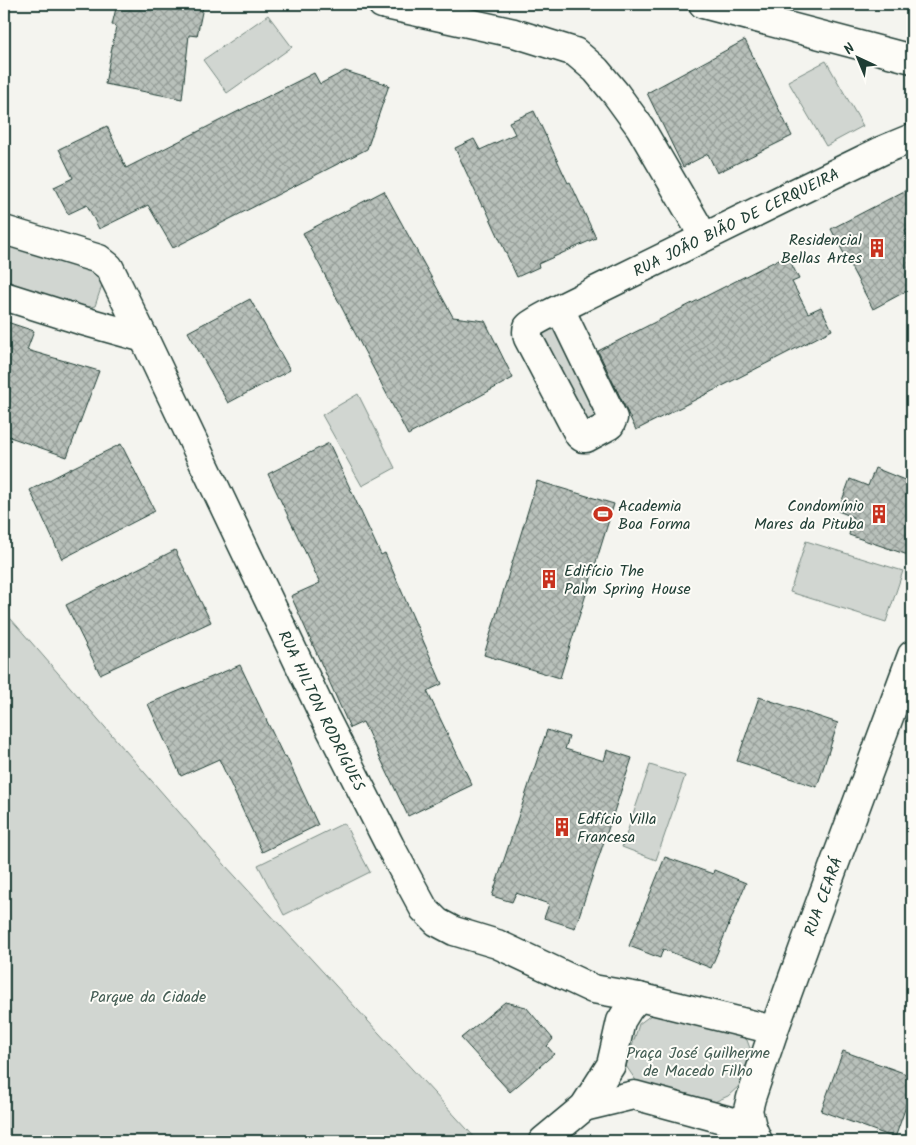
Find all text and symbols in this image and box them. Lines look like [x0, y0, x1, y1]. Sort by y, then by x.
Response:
north arrow [834, 32, 884, 82]
text: N [839, 38, 861, 60]
street label: RUA JOÃO BIÃO DE CERQUEIRA [629, 162, 844, 284]
place label: Residencial Bellas Artes [781, 228, 862, 271]
building icon: Residencial Bellas Artes [866, 237, 888, 259]
place label: Academia Boa Forma [618, 494, 691, 537]
place label: Condomínio Mares da Pituba [754, 494, 864, 537]
sports icon: Academia Boa Forma [592, 503, 614, 525]
building icon: Condomínio Mares da Pituba [868, 503, 890, 525]
place label: Edifício The Palm Spring House [564, 559, 691, 602]
building icon: Edifício The Palm Spring House [538, 568, 560, 590]
street label: RUA HILTON RODRIGUES [271, 626, 371, 796]
place label: Edfício Villa Francesa [577, 807, 656, 850]
building icon: Edfício Villa Francesa [551, 816, 573, 838]
street label: RUA CEARÁ [798, 853, 850, 940]
park label: Parque da Cidade [90, 985, 206, 1010]
park label: Praça José Guilherme de Macedo Filho [626, 1041, 770, 1084]

